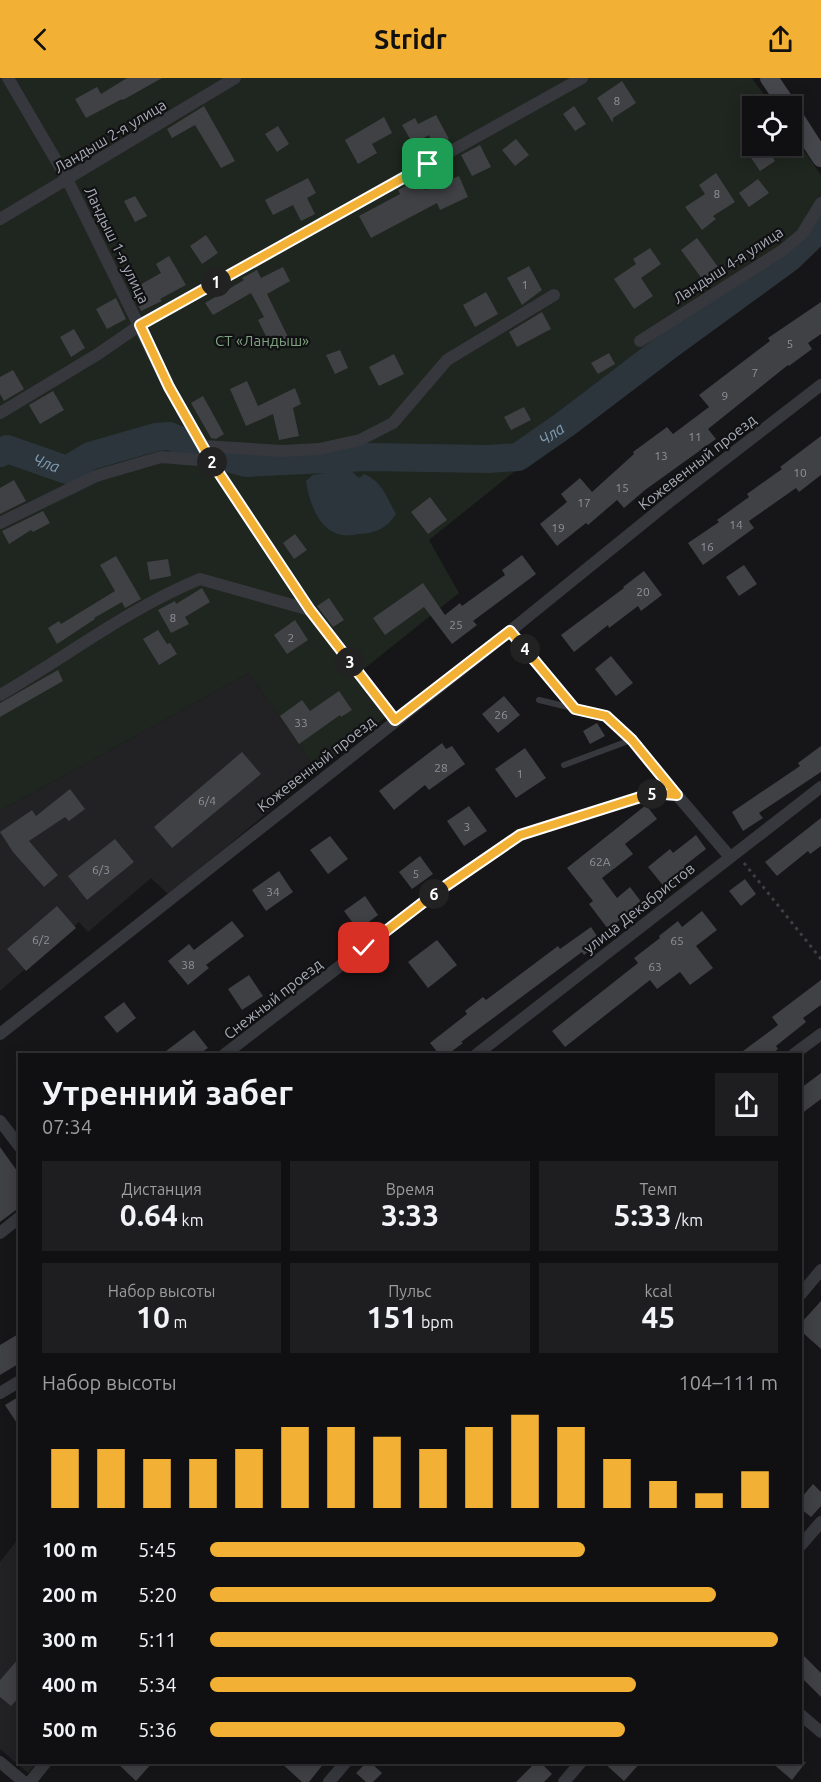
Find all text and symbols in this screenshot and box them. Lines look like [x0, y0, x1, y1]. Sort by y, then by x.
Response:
icon: back [24, 23, 57, 56]
icon: share [764, 23, 797, 56]
text: Stridr [374, 24, 447, 54]
house number: 8 [614, 94, 621, 107]
street label: Ландыш 2-я улица [51, 96, 169, 176]
map controls [742, 96, 802, 156]
button: locate [742, 96, 802, 156]
pin [402, 138, 453, 189]
icon: arrive [411, 147, 444, 180]
street label: Ландыш 1-я улица [81, 184, 153, 306]
house number: 8 [714, 187, 721, 200]
street label: Ландыш 4-я улица [670, 223, 786, 307]
pin: 1 [201, 267, 231, 297]
text: 1 [211, 273, 221, 291]
house number: 1 [522, 278, 528, 291]
park label: СТ «Ландыш» [215, 332, 309, 349]
house number: 5 [787, 337, 793, 350]
house number: 7 [752, 366, 758, 379]
house number: 9 [722, 389, 728, 402]
street label: Кожевенный проезд [635, 411, 759, 513]
water label: Чла [535, 418, 568, 449]
house number: 11 [688, 430, 702, 443]
pin: 2 [197, 447, 227, 477]
house number: 13 [654, 449, 668, 462]
water label: Чла [31, 450, 62, 476]
text: 2 [207, 453, 217, 471]
house number: 10 [793, 466, 807, 479]
house number: 15 [615, 481, 629, 494]
house number: 17 [577, 496, 591, 509]
house number: 14 [729, 518, 743, 531]
house number: 19 [551, 521, 565, 534]
house number: 16 [700, 540, 714, 553]
house number: 20 [636, 585, 650, 598]
house number: 8 [170, 611, 177, 624]
house number: 25 [449, 618, 463, 631]
house number: 2 [288, 631, 294, 644]
pin: 4 [510, 634, 540, 664]
text: 4 [520, 640, 530, 658]
pin: 3 [335, 647, 365, 677]
text: 3 [345, 653, 355, 671]
house number: 26 [494, 708, 508, 721]
street label: Кожевенный проезд [254, 713, 378, 815]
house number: 33 [294, 716, 308, 729]
house number: 28 [434, 761, 448, 774]
house number: 1 [517, 767, 523, 780]
pin: 5 [637, 779, 667, 809]
text: 5 [647, 785, 657, 803]
house number: 6/4 [198, 794, 216, 807]
house number: 3 [464, 820, 470, 833]
house number: 62А [589, 855, 611, 868]
street label: улица Декабристов [580, 859, 698, 957]
house number: 6/3 [92, 863, 110, 876]
house number: 5 [413, 867, 419, 880]
pin: 6 [419, 879, 449, 909]
house number: 34 [266, 885, 280, 898]
text: 6 [429, 885, 439, 903]
pin [338, 922, 389, 973]
icon: check [347, 931, 380, 964]
house number: 6/2 [32, 933, 50, 946]
house number: 65 [670, 934, 684, 947]
street label: Снежный проезд [220, 955, 326, 1043]
house number: 38 [181, 958, 195, 971]
house number: 63 [648, 960, 662, 973]
button: share [715, 1073, 778, 1136]
text: Утренний забег [42, 1074, 293, 1111]
text: 07:34 [42, 1115, 92, 1138]
text: Дистанция [122, 1180, 202, 1198]
text: Время [386, 1180, 434, 1198]
text: Темп [639, 1180, 677, 1198]
text: 0.64 [120, 1198, 178, 1232]
text: 3:33 [381, 1198, 439, 1232]
text: 5:33 [614, 1198, 672, 1232]
text: km [178, 1211, 204, 1229]
text: /km [672, 1211, 703, 1229]
text: Набор высоты [108, 1282, 215, 1300]
text: Пульс [388, 1282, 432, 1300]
text: kcal [645, 1282, 672, 1300]
text: 10 [136, 1300, 170, 1334]
text: 151 [367, 1300, 417, 1334]
text: 45 [641, 1300, 675, 1334]
text: m [170, 1313, 187, 1331]
text: bpm [417, 1313, 453, 1331]
text: Набор высоты [42, 1371, 177, 1394]
text: 104–111 m [679, 1371, 778, 1394]
text: 100 m [42, 1538, 98, 1561]
text: 5:45 [138, 1538, 177, 1561]
text: 200 m [42, 1583, 98, 1606]
text: 5:20 [138, 1583, 177, 1606]
text: 300 m [42, 1628, 98, 1651]
text: 5:11 [138, 1628, 177, 1651]
text: 400 m [42, 1673, 98, 1696]
text: 5:34 [138, 1673, 177, 1696]
text: 500 m [42, 1718, 98, 1741]
text: 5:36 [138, 1718, 177, 1741]

